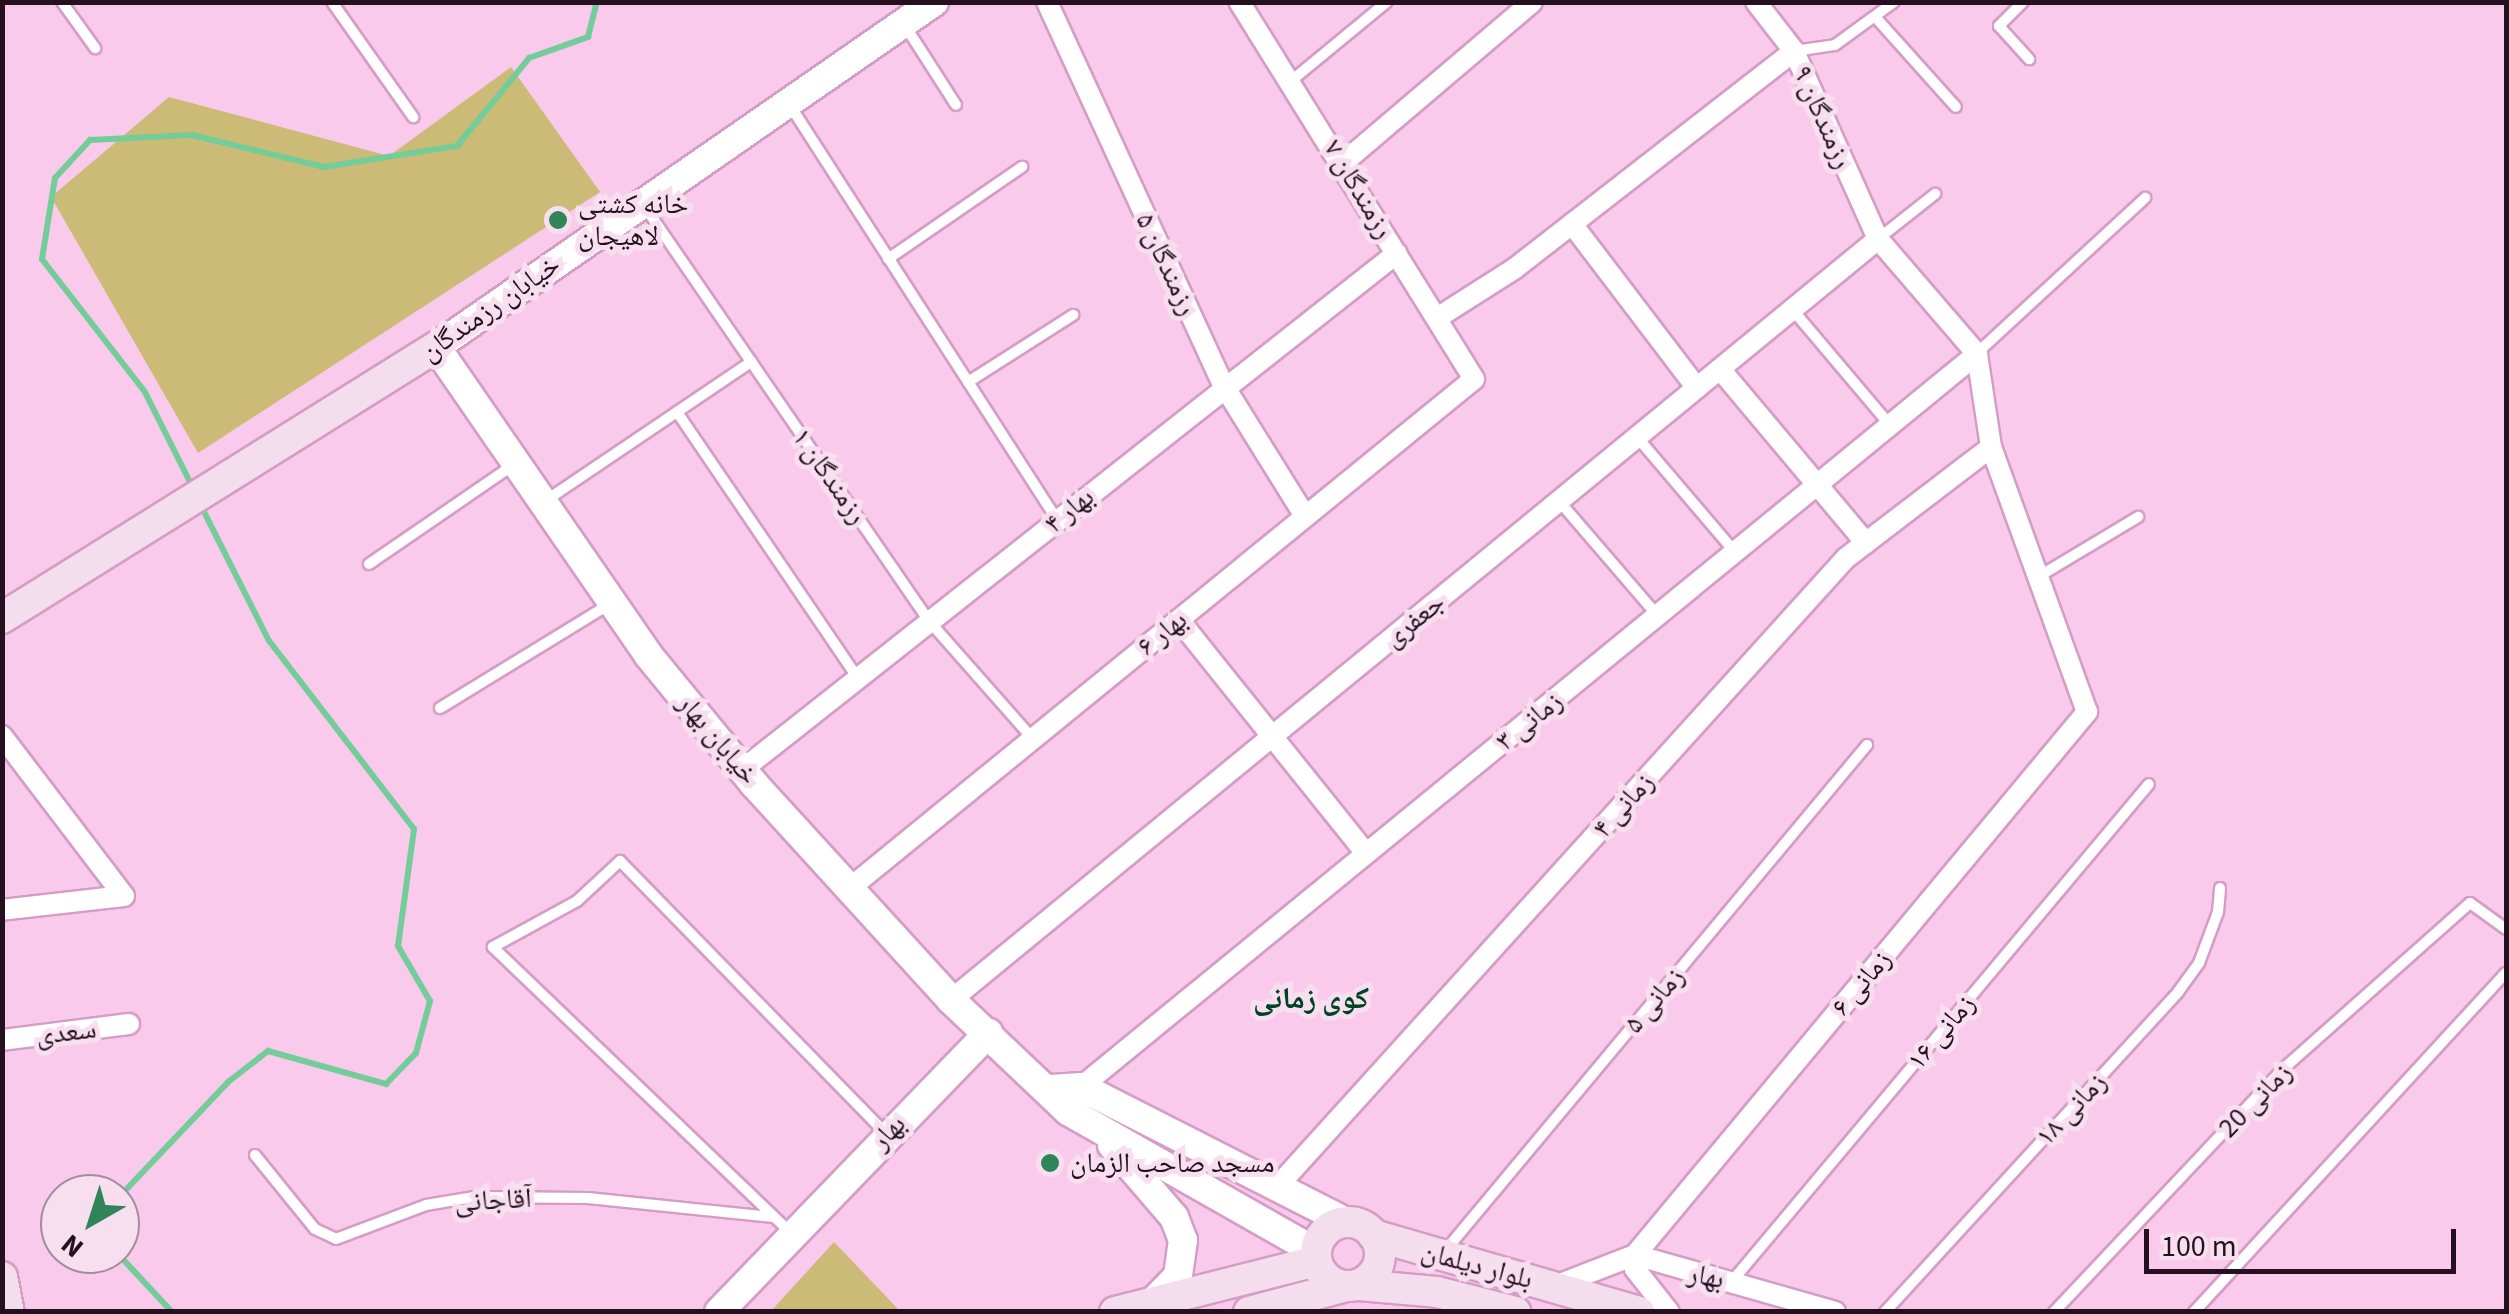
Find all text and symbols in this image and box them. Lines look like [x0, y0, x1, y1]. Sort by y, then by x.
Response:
street label: رزمندگان ۹ [1785, 60, 1861, 174]
street label: رزمندگان ۷ [1317, 134, 1401, 244]
place label: خانه کشتی لاهیجان [578, 187, 688, 253]
street label: رزمندگان ۵ [1129, 207, 1205, 321]
marker: خانه کشتی لاهیجان [547, 209, 569, 231]
street label: خیابان رزمندگان [414, 248, 566, 368]
street label: رزمندگان ۱ [785, 422, 875, 530]
street label: بهار ۴ [1037, 480, 1101, 540]
street label: جعفری [1377, 585, 1451, 655]
street label: بهار ۶ [1130, 603, 1194, 663]
street label: زمانی ۳ [1489, 684, 1569, 758]
street label: خیابان بهار [670, 687, 766, 791]
street label: زمانی ۴ [1585, 766, 1661, 844]
street label: زمانی ۶ [1824, 943, 1898, 1023]
street label: زمانی ۵ [1617, 960, 1691, 1040]
district label: کوی زمانی [1253, 981, 1369, 1017]
street label: زمانی ۱۶ [1900, 987, 1982, 1077]
street label: سعدی [34, 1012, 98, 1052]
street label: زمانی 20 [2211, 1056, 2299, 1144]
street label: زمانی ۱۸ [2029, 1065, 2113, 1153]
street label: بهار [863, 1107, 913, 1157]
place label: مسجد صاحب الزمان [1070, 1146, 1274, 1180]
marker: مسجد صاحب الزمان [1039, 1152, 1061, 1174]
north arrow [40, 1174, 140, 1274]
street label: آقاجانی [454, 1181, 532, 1219]
scale bar [2149, 1209, 2462, 1271]
text: N [53, 1224, 92, 1267]
text: 100 m [2161, 1225, 2237, 1268]
street label: بلوار دیلمان [1418, 1234, 1536, 1296]
street label: بهار [1685, 1256, 1727, 1296]

